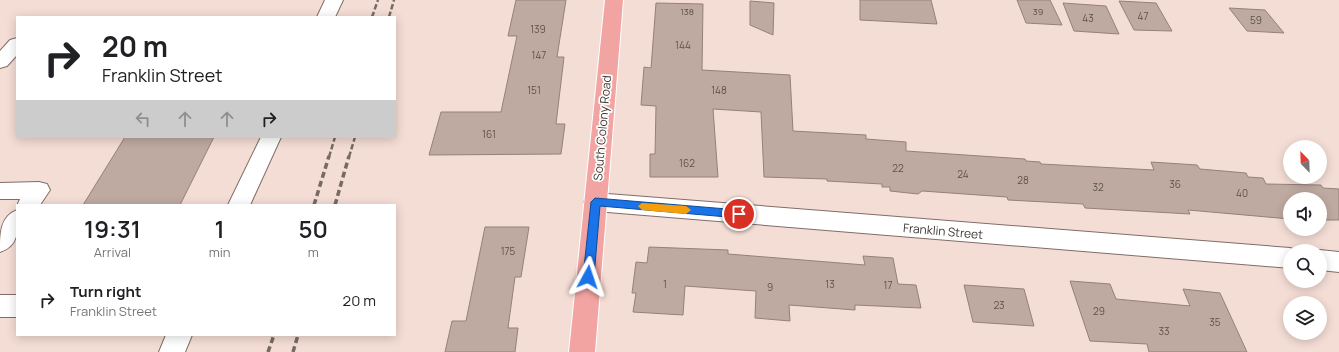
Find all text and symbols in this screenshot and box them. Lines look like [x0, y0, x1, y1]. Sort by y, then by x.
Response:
house number: 138 [680, 5, 694, 18]
house number: 39 [1033, 5, 1043, 18]
house number: 47 [1138, 9, 1148, 23]
house number: 43 [1082, 11, 1094, 25]
house number: 59 [1250, 13, 1262, 27]
house number: 139 [530, 22, 546, 36]
text: 20 m [102, 27, 168, 65]
icon: right [36, 32, 88, 84]
house number: 144 [675, 38, 691, 52]
house number: 147 [532, 48, 546, 62]
text: Franklin Street [102, 63, 222, 87]
street label: South Colony Road [589, 75, 615, 181]
house number: 151 [527, 83, 541, 97]
house number: 148 [711, 83, 727, 97]
icon: left [132, 108, 154, 130]
icon: ahead [174, 108, 196, 130]
icon: ahead [216, 108, 238, 130]
icon: right [258, 108, 280, 130]
house number: 161 [482, 127, 496, 141]
north arrow [1283, 140, 1327, 184]
map controls [1283, 140, 1327, 340]
house number: 162 [679, 156, 695, 170]
house number: 22 [892, 161, 904, 175]
house number: 24 [957, 167, 969, 181]
house number: 28 [1017, 173, 1029, 187]
house number: 36 [1169, 177, 1181, 191]
house number: 32 [1092, 180, 1104, 194]
house number: 40 [1236, 186, 1248, 200]
button: sound [1283, 192, 1327, 236]
pin [722, 197, 756, 231]
icon: arrive [728, 203, 750, 225]
text: 19:31 [84, 212, 141, 245]
text: 1 [215, 212, 225, 245]
text: 50 [299, 212, 328, 245]
street label: Franklin Street [902, 219, 984, 243]
text: Arrival [94, 243, 131, 261]
text: min [209, 243, 231, 261]
text: m [308, 243, 319, 261]
house number: 175 [501, 244, 516, 258]
button: search [1283, 244, 1327, 288]
position arrow [567, 256, 609, 298]
house number: 1 [663, 277, 667, 291]
house number: 13 [825, 277, 835, 291]
house number: 17 [884, 278, 892, 292]
house number: 9 [767, 280, 773, 294]
text: Turn right [70, 281, 141, 302]
icon: right [36, 289, 58, 311]
text: 20 m [343, 290, 376, 311]
button: layers [1283, 296, 1327, 340]
house number: 23 [993, 298, 1005, 312]
text: Franklin Street [70, 302, 157, 320]
house number: 29 [1093, 304, 1105, 318]
house number: 35 [1209, 315, 1221, 329]
house number: 33 [1158, 324, 1170, 338]

